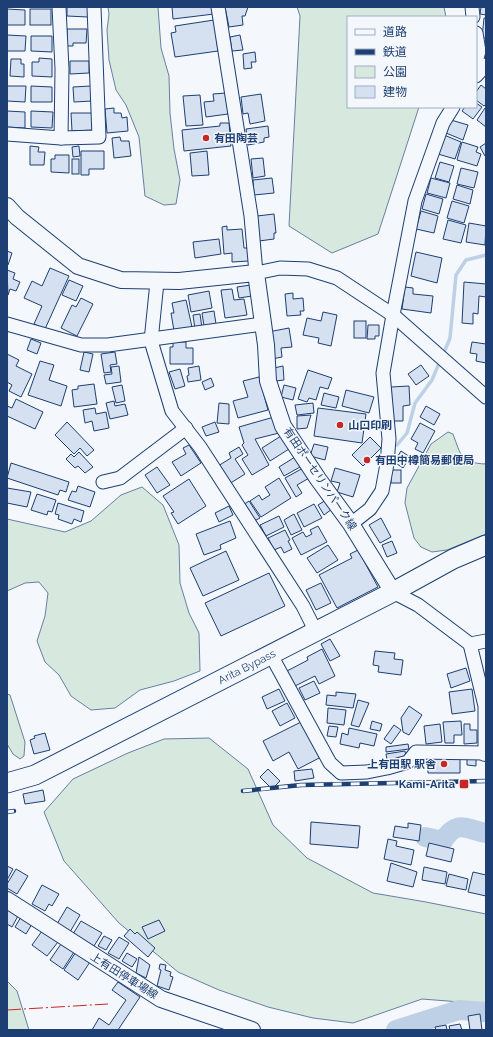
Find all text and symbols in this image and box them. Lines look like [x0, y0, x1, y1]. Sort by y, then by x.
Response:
legend [347, 16, 477, 108]
text: 道路 [383, 25, 407, 39]
text: 鉄道 [383, 45, 407, 59]
text: 公園 [383, 65, 407, 79]
text: 建物 [383, 85, 407, 99]
place label: 有田陶芸 [214, 132, 258, 145]
marker: 有田陶芸 [201, 133, 211, 143]
place label: 山口印刷 [348, 419, 392, 432]
marker: 山口印刷 [335, 420, 345, 430]
street label: 有田ポーセリンパーク線 [281, 425, 359, 533]
place label: 有田中樽簡易郵便局 [375, 454, 474, 467]
marker: 有田中樽簡易郵便局 [362, 455, 372, 465]
street label: Arita Bypass [216, 647, 278, 687]
place label: 上有田駅 駅舎 [367, 758, 437, 771]
marker: 上有田駅 駅舎 [439, 759, 449, 769]
place label: Kami-Arita [399, 778, 455, 791]
marker: Kami-Arita [458, 778, 470, 790]
street label: 上有田停車場線 [88, 950, 160, 1002]

